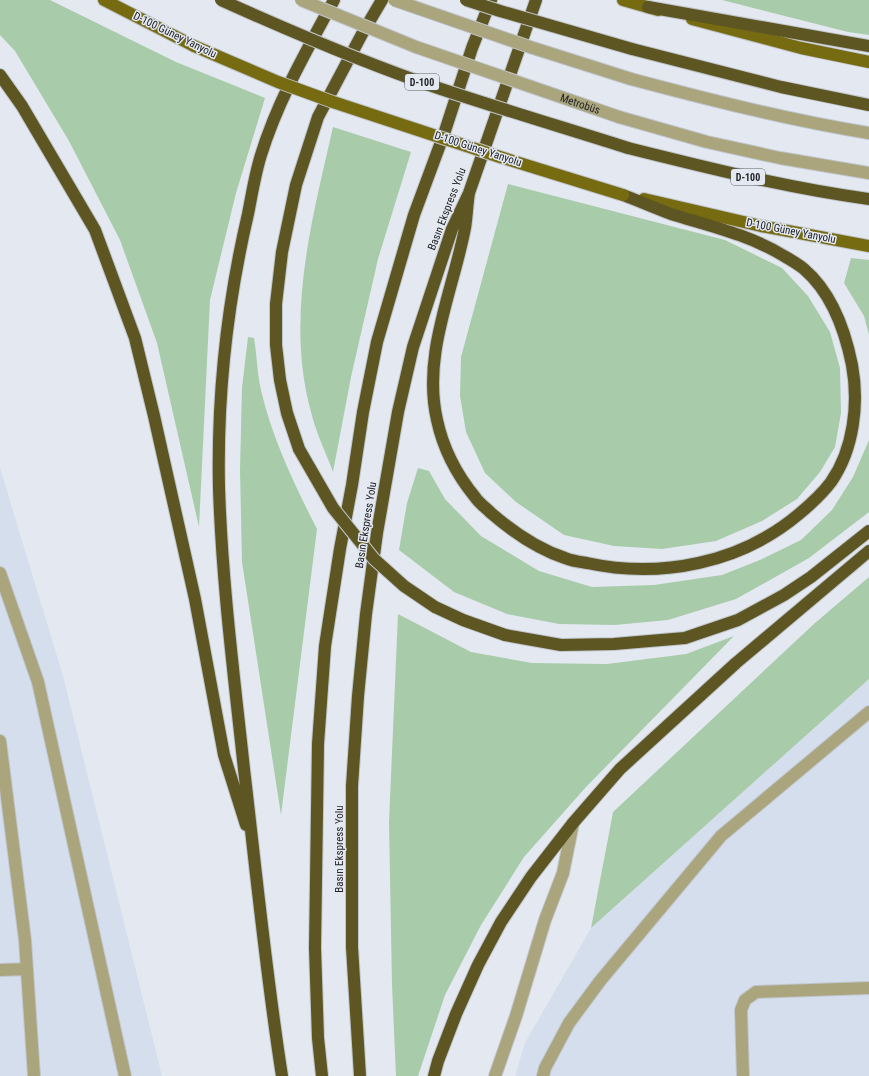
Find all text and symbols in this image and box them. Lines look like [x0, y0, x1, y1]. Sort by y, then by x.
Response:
street label: D-100 Güney Yanyolu [131, 9, 219, 61]
road number: D-100 [405, 74, 439, 90]
street label: Metrobüs [559, 91, 602, 117]
street label: D-100 Güney Yanyolu [433, 129, 523, 169]
street label: Basın Ekspress Yolu [425, 166, 469, 252]
road number: D-100 [731, 169, 765, 185]
street label: D-100 Güney Yanyolu [745, 216, 837, 246]
street label: Basın Ekspress Yolu [353, 481, 379, 569]
street label: Basın Ekspress Yolu [333, 805, 346, 893]

